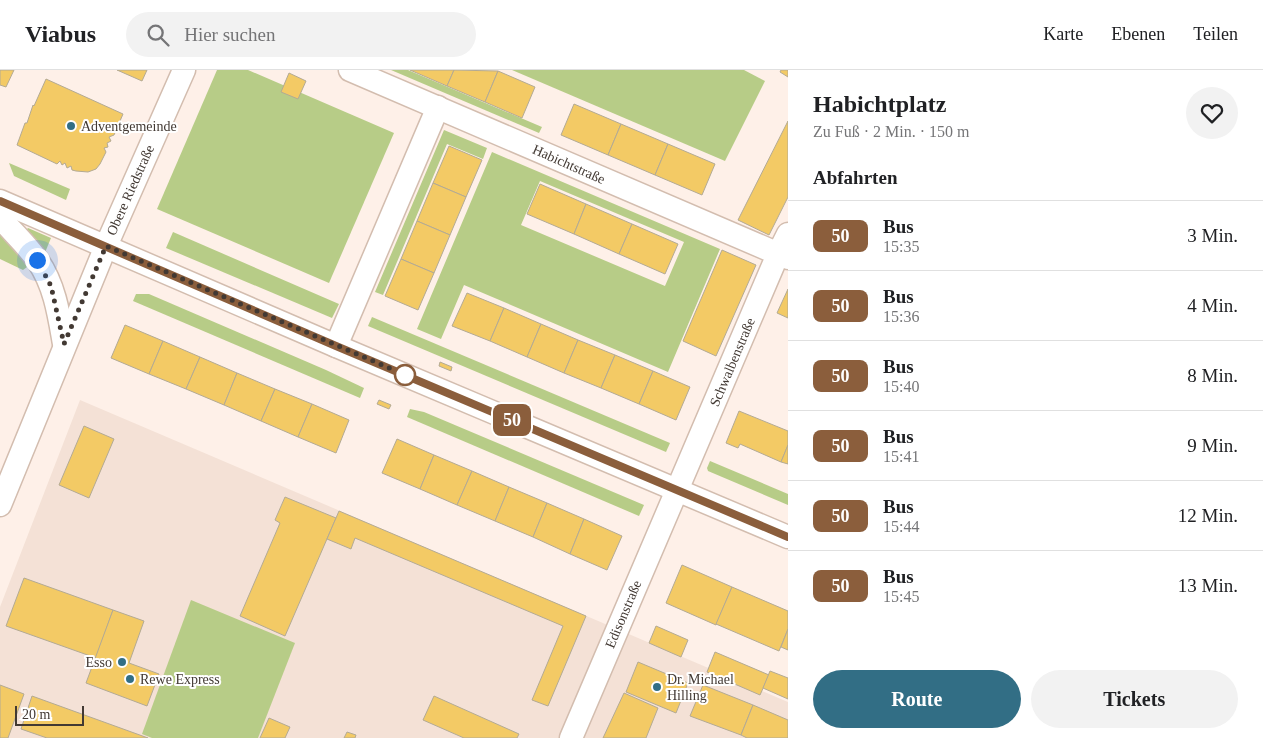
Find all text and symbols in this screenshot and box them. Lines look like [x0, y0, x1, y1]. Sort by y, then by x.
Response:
search box [126, 12, 476, 57]
text: Viabus [25, 21, 96, 47]
icon: search [144, 21, 172, 49]
text: Hier suchen [184, 24, 275, 45]
text: Karte [1043, 24, 1083, 44]
text: Ebenen [1111, 24, 1165, 44]
text: Teilen [1193, 24, 1238, 44]
button: heart [1186, 87, 1238, 139]
text: Habichtplatz [813, 91, 946, 117]
place label: Adventgemeinde [81, 119, 177, 134]
marker: Adventgemeinde [65, 120, 77, 132]
text: Zu Fuß · 2 Min. · 150 m [813, 123, 969, 140]
street label: Habichtstraße [530, 142, 607, 187]
street label: Obere Riedstraße [104, 143, 157, 238]
text: Abfahrten [813, 167, 897, 188]
text: Bus [883, 216, 914, 237]
text: 3 Min. [1187, 225, 1238, 246]
text: 50 [832, 226, 850, 246]
text: 15:35 [883, 238, 919, 255]
your location [25, 248, 50, 273]
text: Bus [883, 286, 914, 307]
text: 4 Min. [1187, 295, 1238, 316]
text: 50 [832, 296, 850, 316]
text: 15:36 [883, 308, 919, 325]
street label: Schwalbenstraße [707, 316, 758, 409]
text: Bus [883, 356, 914, 377]
unlabelled marker [394, 364, 416, 386]
text: 8 Min. [1187, 365, 1238, 386]
text: 50 [832, 366, 850, 386]
text: 15:40 [883, 378, 919, 395]
line badge: 50 [490, 404, 534, 436]
text: 50 [503, 410, 521, 430]
text: Bus [883, 426, 914, 447]
text: 9 Min. [1187, 435, 1238, 456]
text: 50 [832, 436, 850, 456]
text: 15:41 [883, 448, 919, 465]
text: Bus [883, 496, 914, 517]
text: 12 Min. [1178, 505, 1238, 526]
text: 50 [832, 506, 850, 526]
text: 15:44 [883, 518, 919, 535]
text: Bus [883, 566, 914, 587]
text: 13 Min. [1178, 575, 1238, 596]
text: 50 [832, 576, 850, 596]
street label: Edisonstraße [602, 578, 644, 650]
text: 15:45 [883, 588, 919, 605]
place label: Esso [86, 655, 112, 670]
marker: Esso [116, 656, 128, 668]
button: Route [813, 670, 1021, 728]
button: Tickets [1031, 670, 1238, 728]
place label: Rewe Express [140, 672, 220, 687]
place label: Dr. Michael Hilling [667, 672, 734, 703]
marker: Rewe Express [124, 673, 136, 685]
marker: Dr. Michael Hilling [651, 681, 663, 693]
scale bar [15, 703, 84, 726]
text: 20 m [22, 707, 50, 722]

